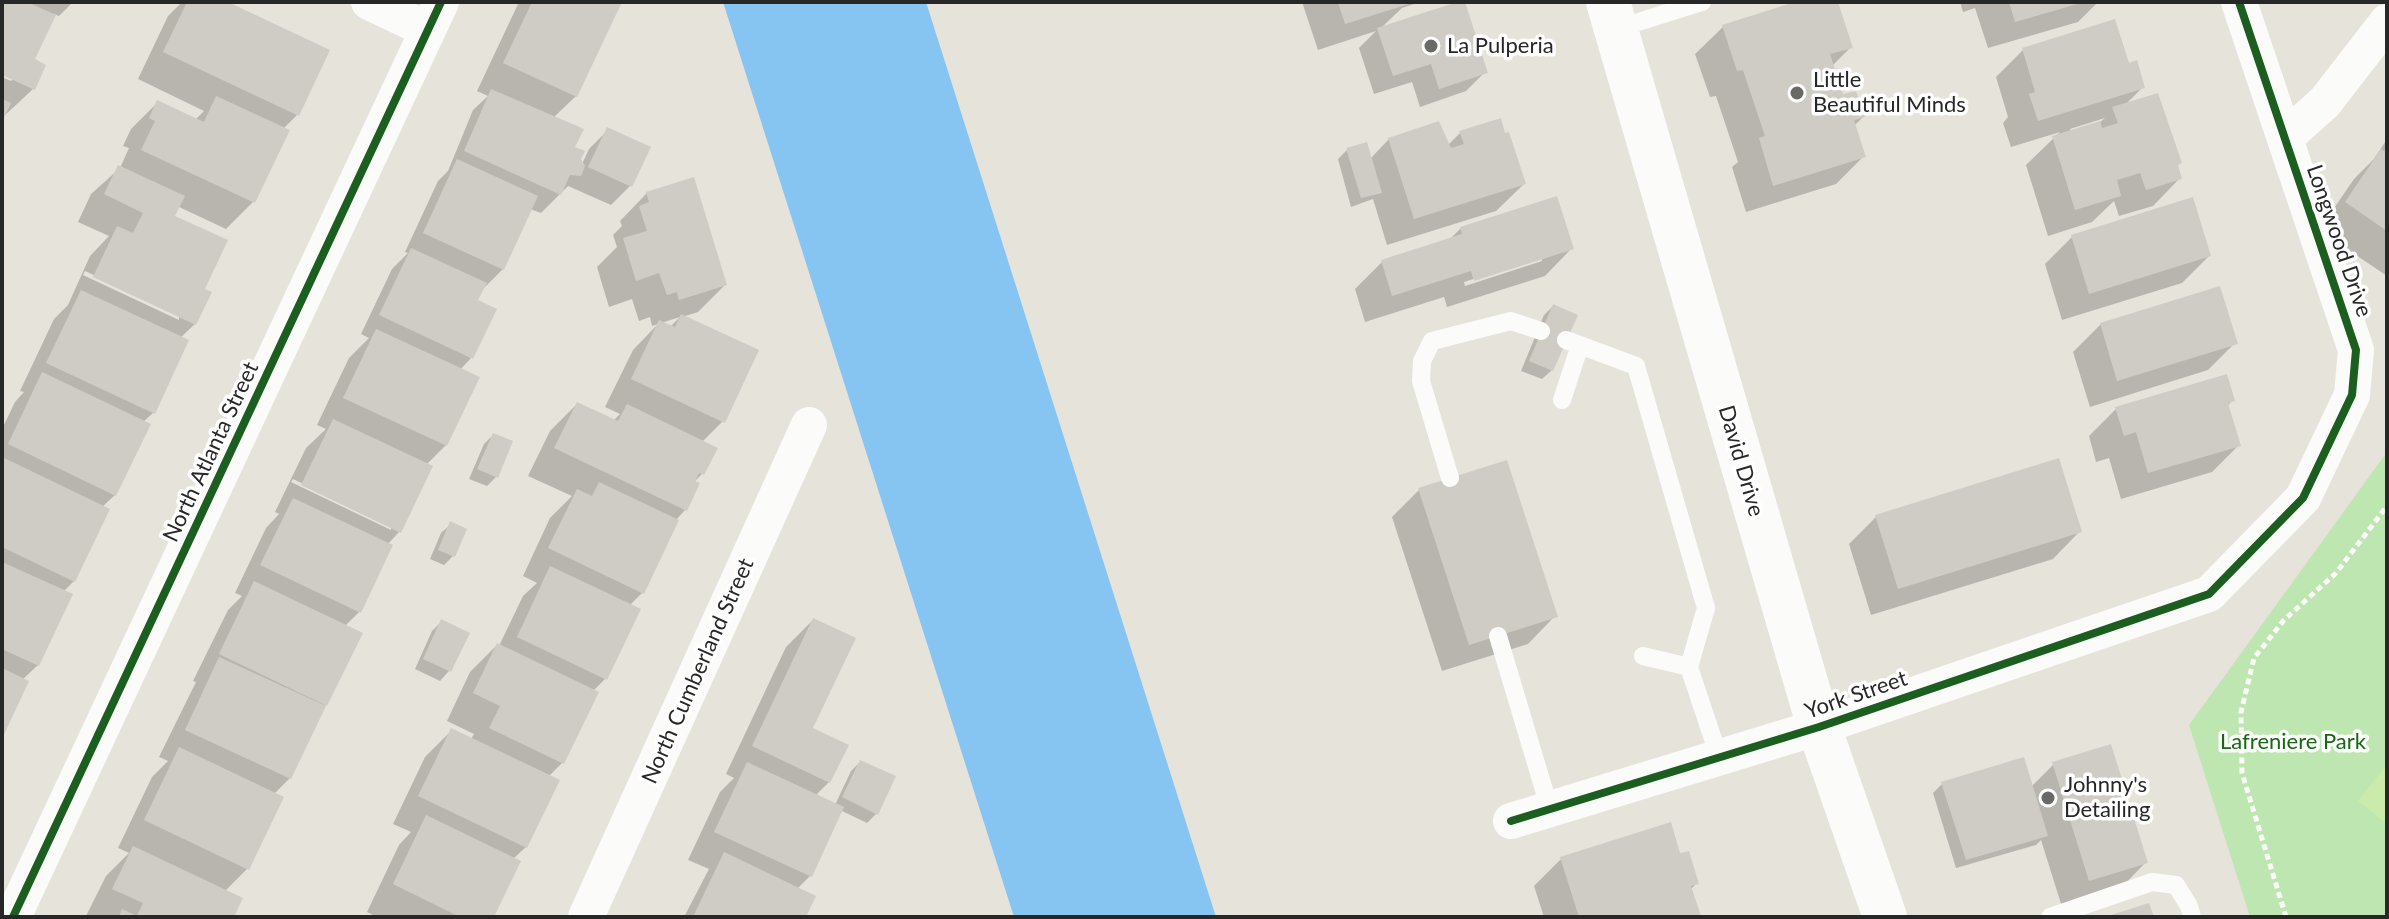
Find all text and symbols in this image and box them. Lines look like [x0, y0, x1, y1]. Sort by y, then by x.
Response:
place label: La Pulperia [1447, 33, 1554, 59]
marker: La Pulperia [1422, 37, 1440, 55]
place label: Little Beautiful Minds [1813, 67, 1966, 118]
marker: Little Beautiful Minds [1788, 84, 1806, 102]
street label: Longwood Drive [2301, 161, 2377, 321]
street label: North Atlanta Street [158, 358, 264, 546]
street label: David Drive [1713, 402, 1769, 520]
street label: North Cumberland Street [636, 554, 760, 788]
street label: York Street [1801, 665, 1911, 725]
park label: Lafreniere Park [2220, 729, 2366, 755]
place label: Johnny's Detailing [2064, 772, 2150, 824]
marker: Johnny's Detailing [2039, 789, 2057, 807]

